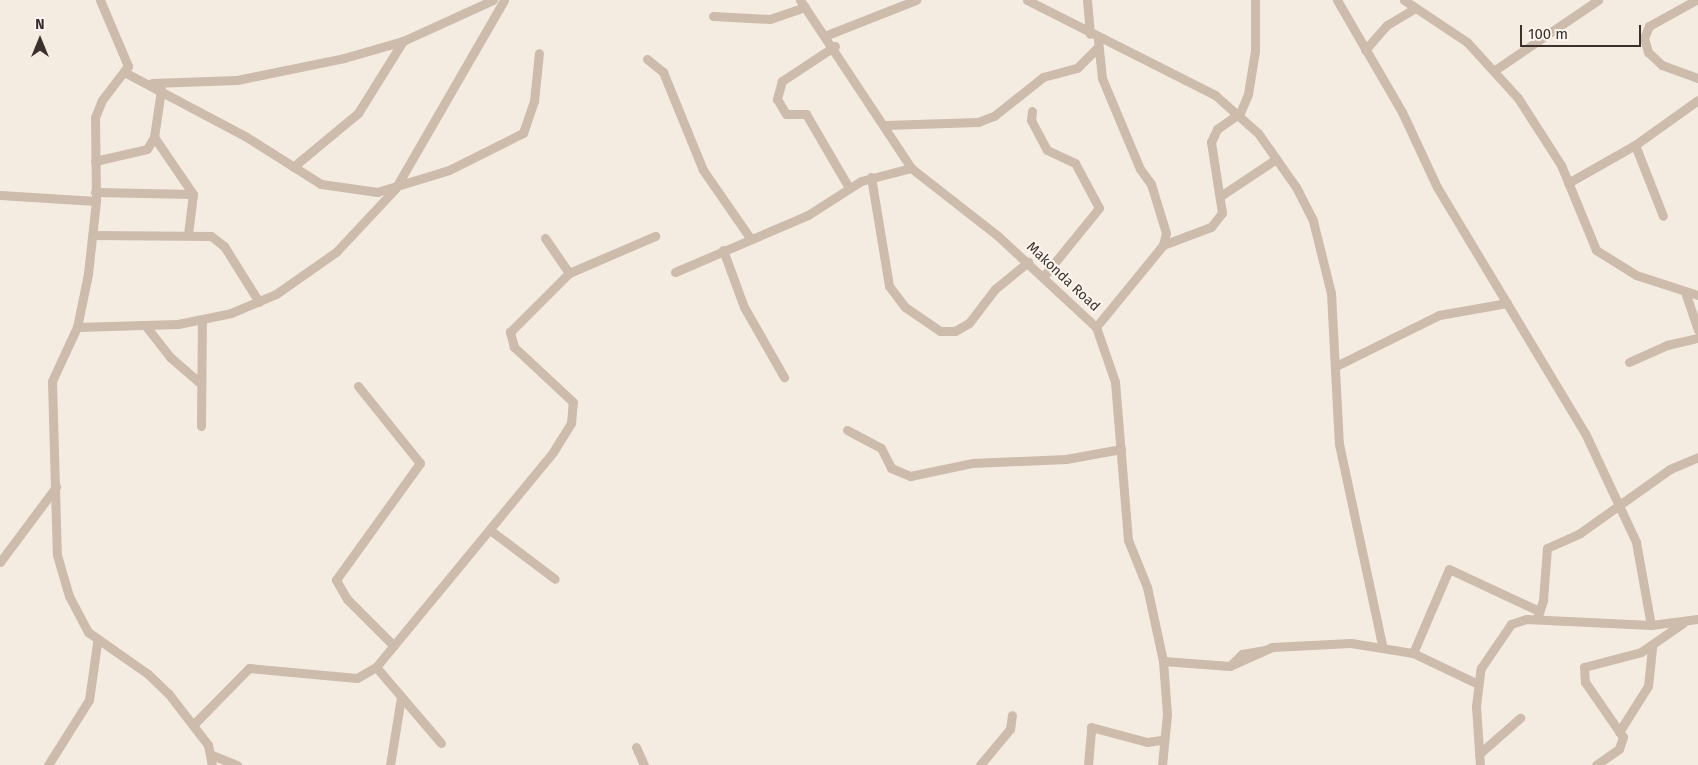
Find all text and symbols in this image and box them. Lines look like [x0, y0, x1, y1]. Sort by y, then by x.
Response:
north arrow [15, 15, 65, 65]
scale bar [1523, 15, 1644, 47]
text: N [35, 16, 45, 33]
text: 100 m [1528, 25, 1568, 43]
street label: Makonda Road [1023, 239, 1103, 315]

